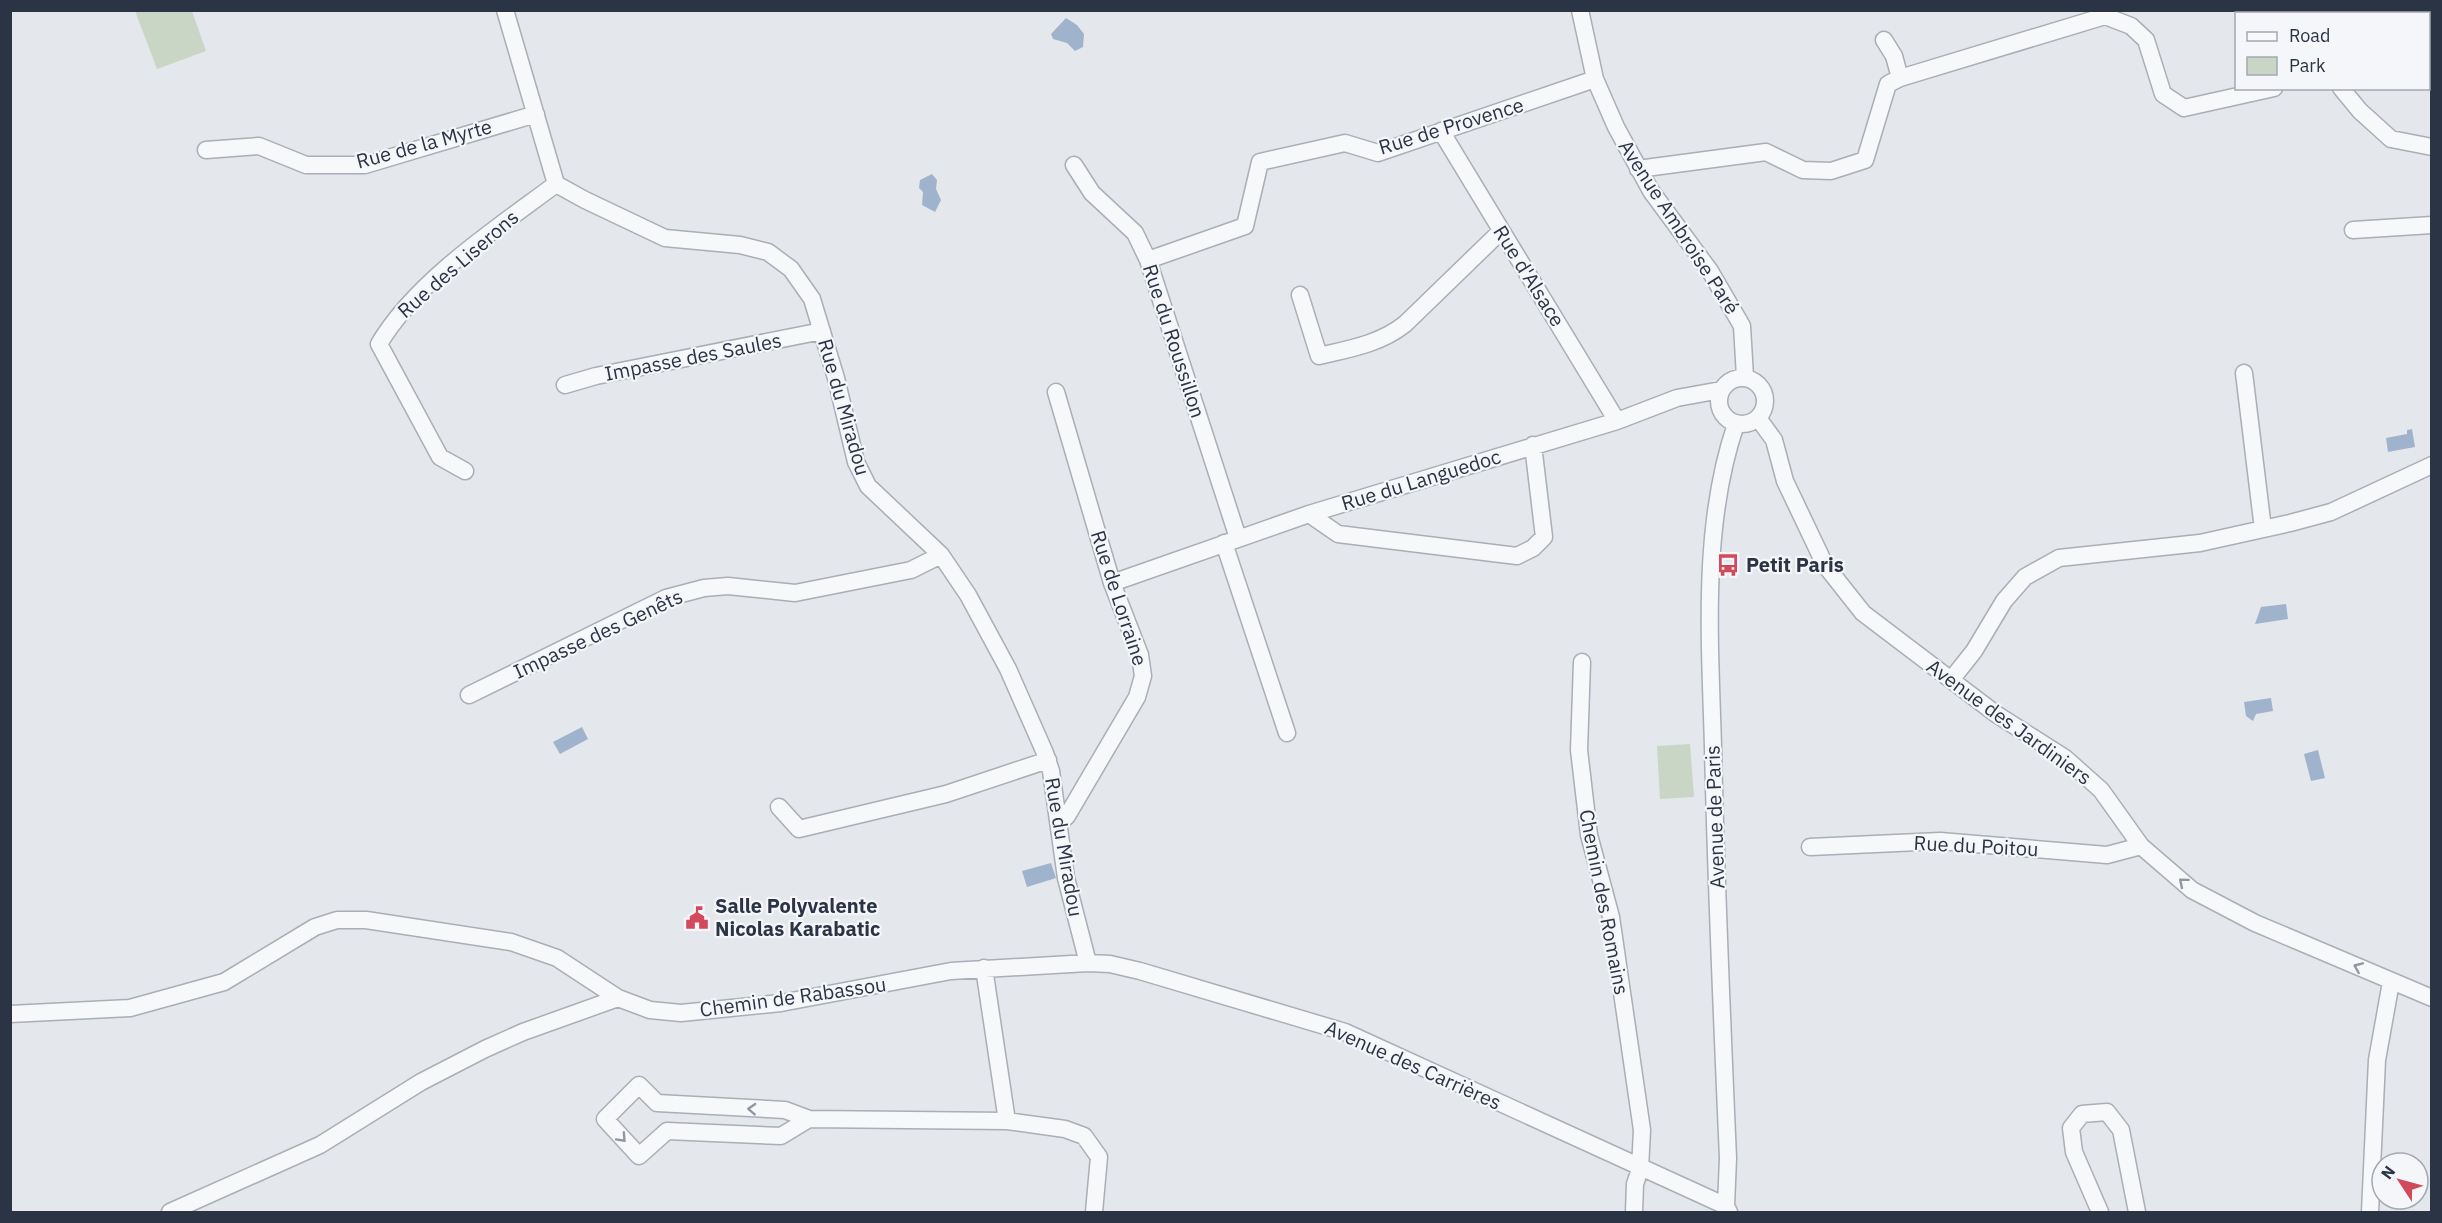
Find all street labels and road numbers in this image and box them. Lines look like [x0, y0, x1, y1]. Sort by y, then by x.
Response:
street label: Rue de Provence [1375, 91, 1527, 160]
street label: Rue de la Myrte [353, 112, 495, 175]
street label: Avenue Ambroise Paré [1613, 134, 1746, 319]
street label: Rue des Liserons [391, 204, 524, 324]
street label: Rue d'Alsace [1488, 220, 1571, 332]
street label: Rue du Roussillon [1137, 260, 1212, 421]
street label: Impasse des Saules [602, 326, 784, 387]
street label: Rue du Miradou [812, 335, 877, 478]
street label: Rue du Languedoc [1338, 442, 1504, 517]
street label: Rue de Lorraine [1085, 527, 1154, 669]
street label: Impasse des Genêts [509, 582, 687, 685]
street label: Avenue des Jardiniers [1921, 653, 2097, 791]
street label: Avenue de Paris [1699, 745, 1730, 889]
street label: Rue du Miradou [1039, 775, 1090, 919]
street label: Chemin des Romains [1573, 807, 1636, 997]
street label: Rue du Poitou [1913, 829, 2039, 862]
street label: Chemin de Rabassou [698, 970, 888, 1023]
street label: Avenue des Carrières [1321, 1014, 1506, 1116]

